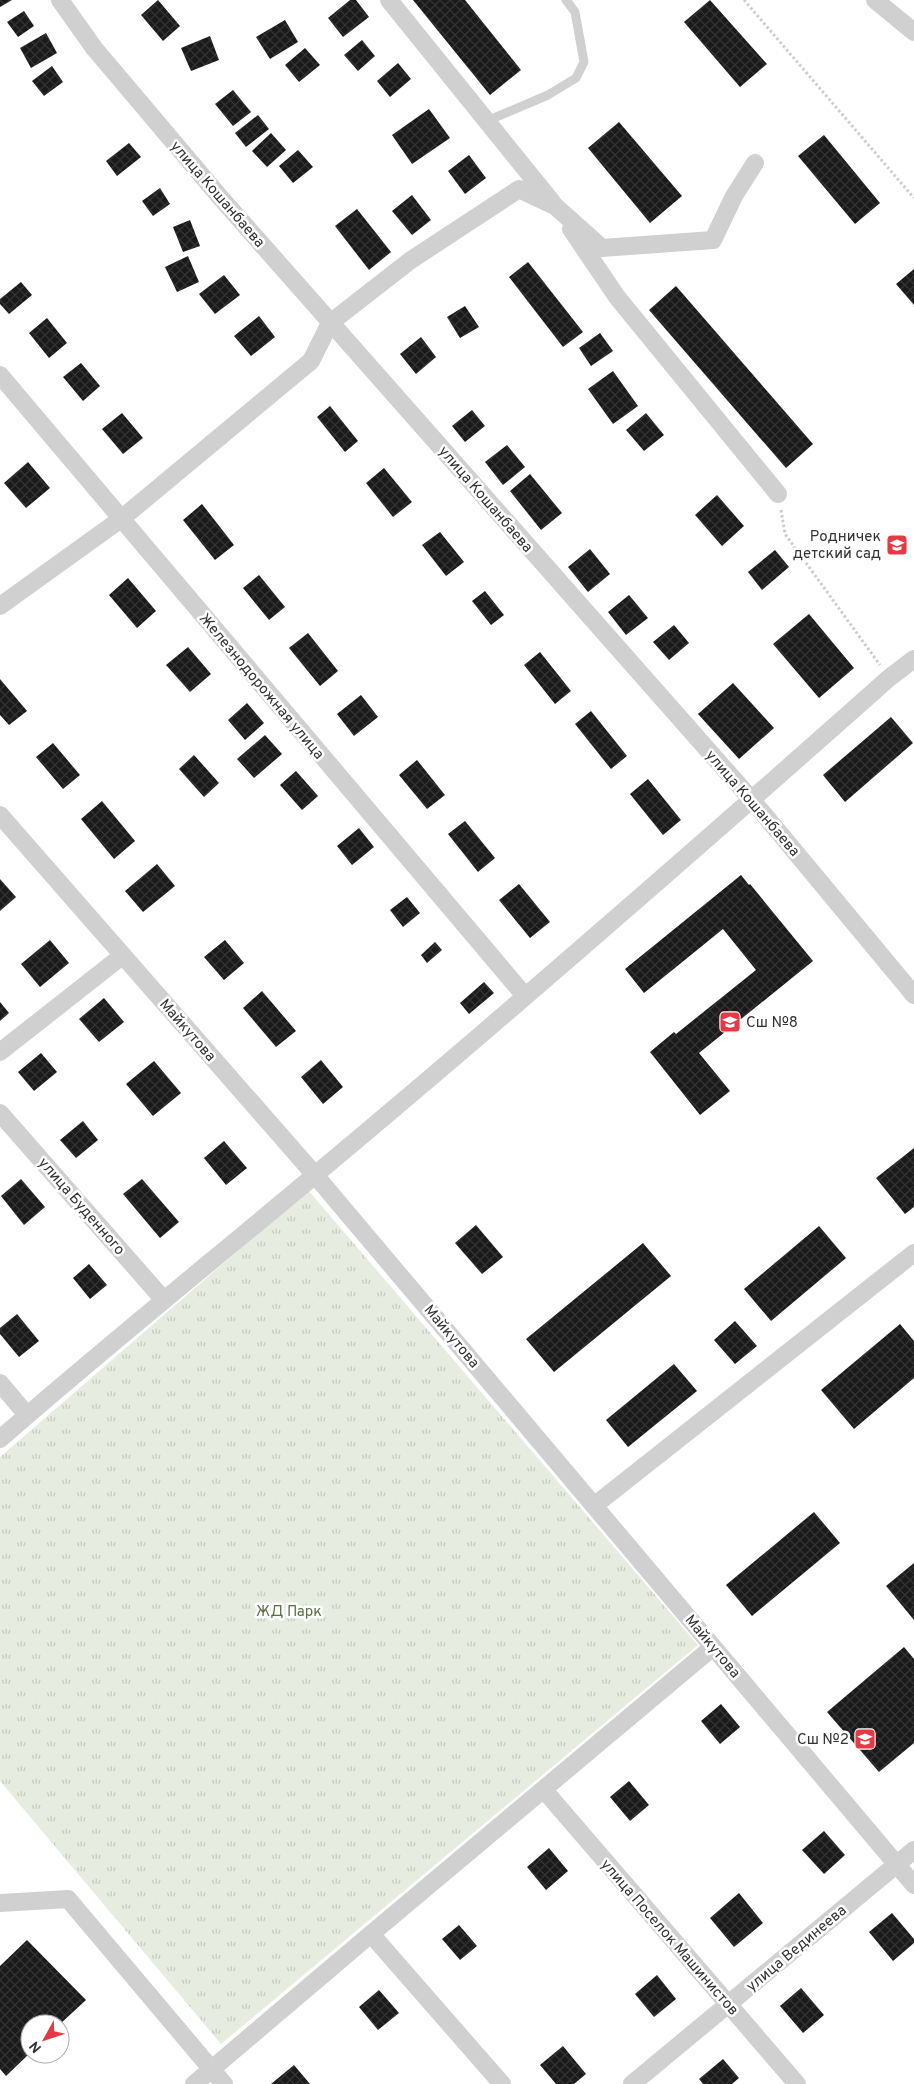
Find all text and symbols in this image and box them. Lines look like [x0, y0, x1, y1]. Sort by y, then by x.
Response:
street label: улица Кошанбаева [165, 138, 268, 252]
street label: улица Кошанбаева [433, 443, 536, 557]
place label: Родничек детский сад [793, 528, 881, 564]
school or university icon: Родничек детский сад [885, 533, 909, 557]
street label: Железнодорожная улица [194, 610, 328, 764]
street label: улица Кошанбаева [700, 747, 803, 861]
street label: Майкутова [154, 996, 219, 1066]
school or university icon: Сш №8 [718, 1010, 742, 1034]
place label: Сш №8 [746, 1014, 798, 1033]
street label: улица Буденного [33, 1154, 128, 1260]
street label: Майкутова [419, 1301, 483, 1373]
park label: ЖД Парк [256, 1603, 322, 1622]
street label: Майкутова [680, 1611, 744, 1683]
school or university icon: Сш №2 [853, 1727, 877, 1751]
place label: Сш №2 [797, 1731, 849, 1750]
street label: улица Поселок Машинистов [596, 1856, 742, 2020]
street label: улица Вединеева [743, 1902, 851, 1997]
north arrow [20, 2014, 70, 2064]
text: N [26, 2037, 46, 2056]

